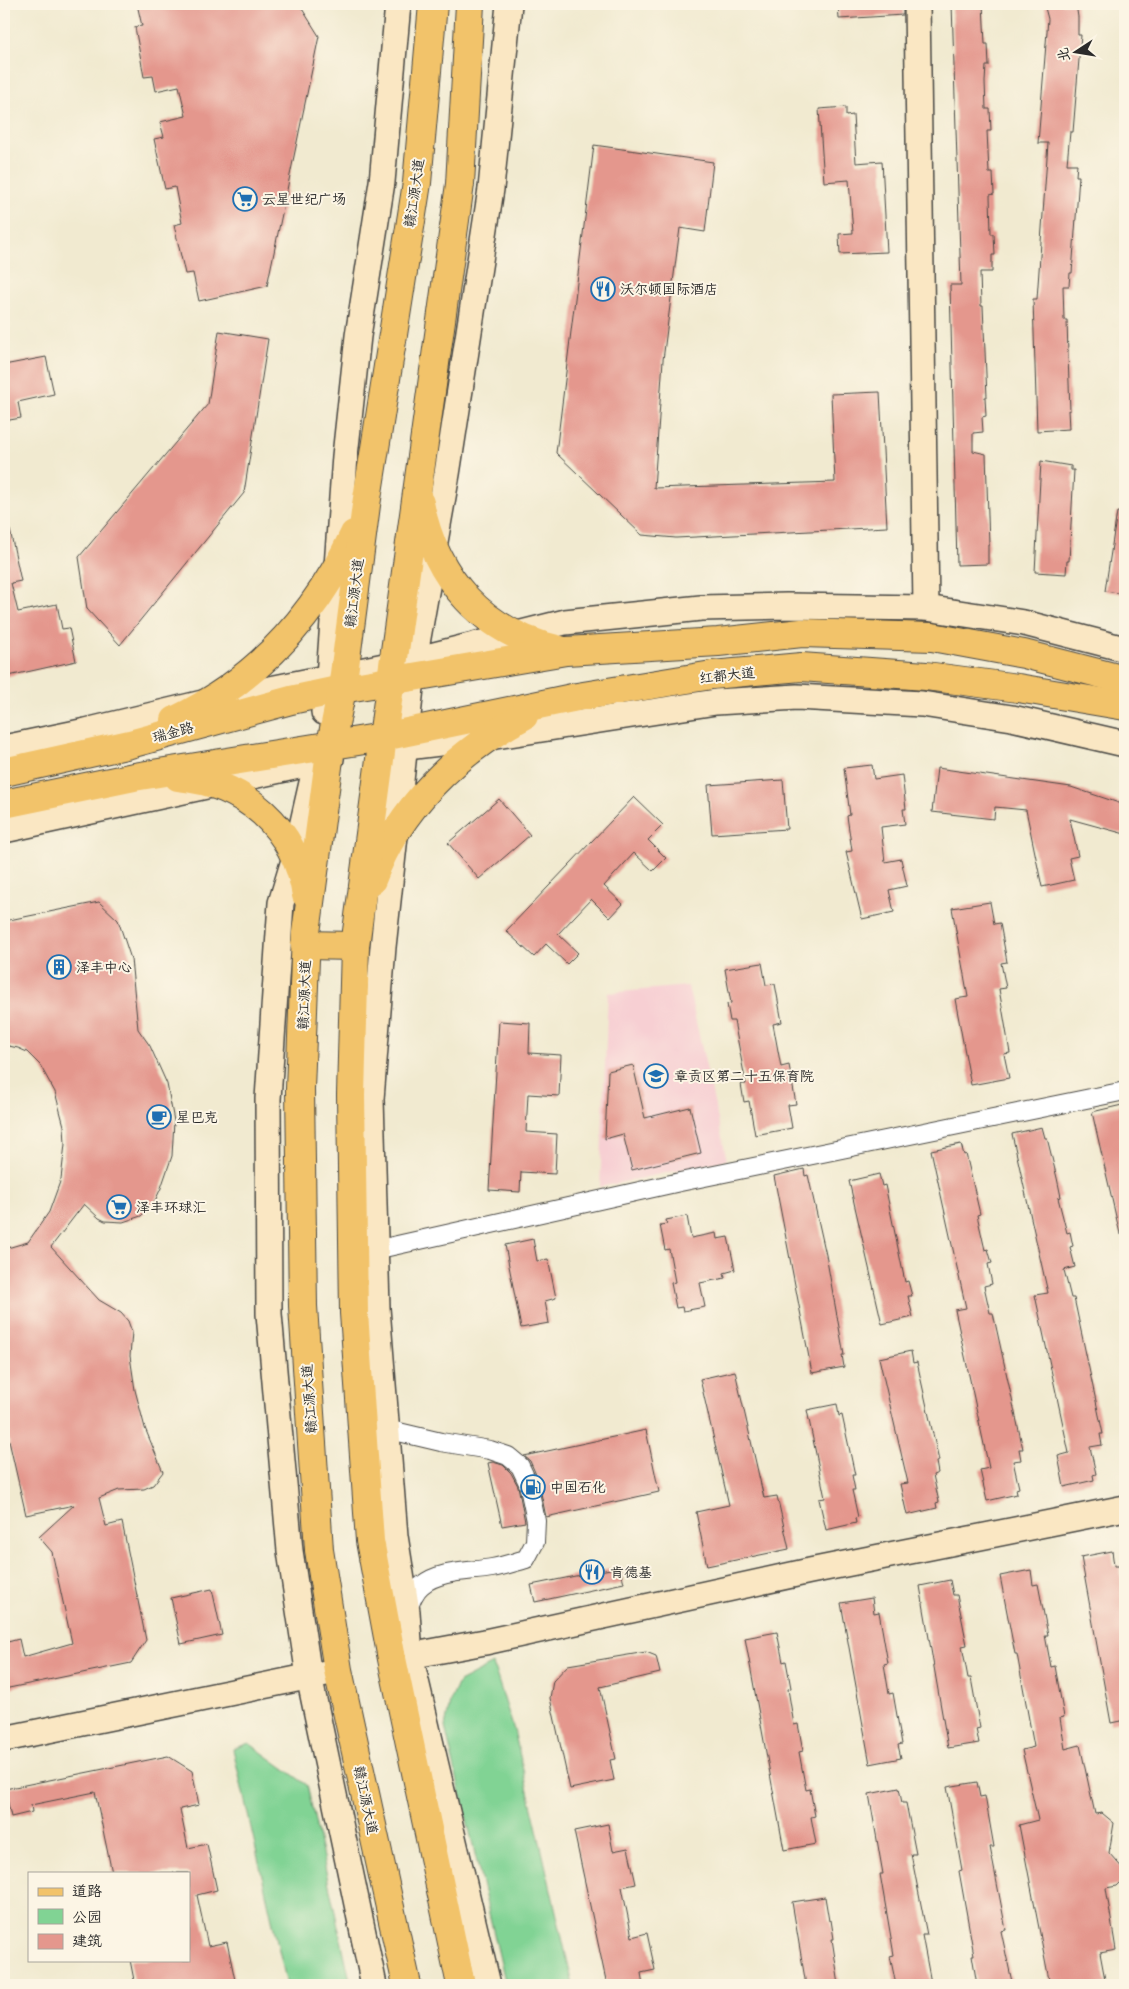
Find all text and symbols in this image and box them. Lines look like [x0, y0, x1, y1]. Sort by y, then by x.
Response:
north arrow [1052, 28, 1102, 78]
text: 北 [1050, 45, 1077, 64]
street label: 赣江源大道 [397, 157, 432, 229]
supermarket icon: 云星世纪广场 [232, 186, 258, 212]
place label: 云星世纪广场 [262, 187, 346, 212]
restaurant icon: 沃尔顿国际酒店 [590, 276, 616, 302]
place label: 沃尔顿国际酒店 [620, 277, 718, 302]
street label: 赣江源大道 [338, 557, 371, 629]
street label: 红都大道 [698, 660, 756, 691]
street label: 瑞金路 [149, 715, 197, 750]
building icon: 泽丰中心 [46, 954, 72, 980]
place label: 泽丰中心 [76, 955, 132, 980]
street label: 赣江源大道 [291, 960, 318, 1030]
school or university icon: 章贡区第二十五保育院 [643, 1063, 669, 1089]
place label: 章贡区第二十五保育院 [674, 1064, 814, 1089]
cafe icon: 星巴克 [146, 1104, 172, 1130]
place label: 星巴克 [176, 1105, 218, 1130]
supermarket icon: 泽丰环球汇 [106, 1194, 132, 1220]
place label: 泽丰环球汇 [136, 1195, 206, 1220]
street label: 赣江源大道 [295, 1363, 324, 1435]
fuel station icon: 中国石化 [520, 1474, 546, 1500]
place label: 中国石化 [550, 1475, 606, 1500]
restaurant icon: 肯德基 [579, 1559, 605, 1585]
place label: 肯德基 [610, 1560, 652, 1585]
street label: 赣江源大道 [346, 1763, 385, 1837]
legend [28, 1872, 190, 1962]
text: 道路 [72, 1878, 102, 1904]
text: 公园 [72, 1904, 102, 1930]
text: 建筑 [72, 1928, 102, 1954]

